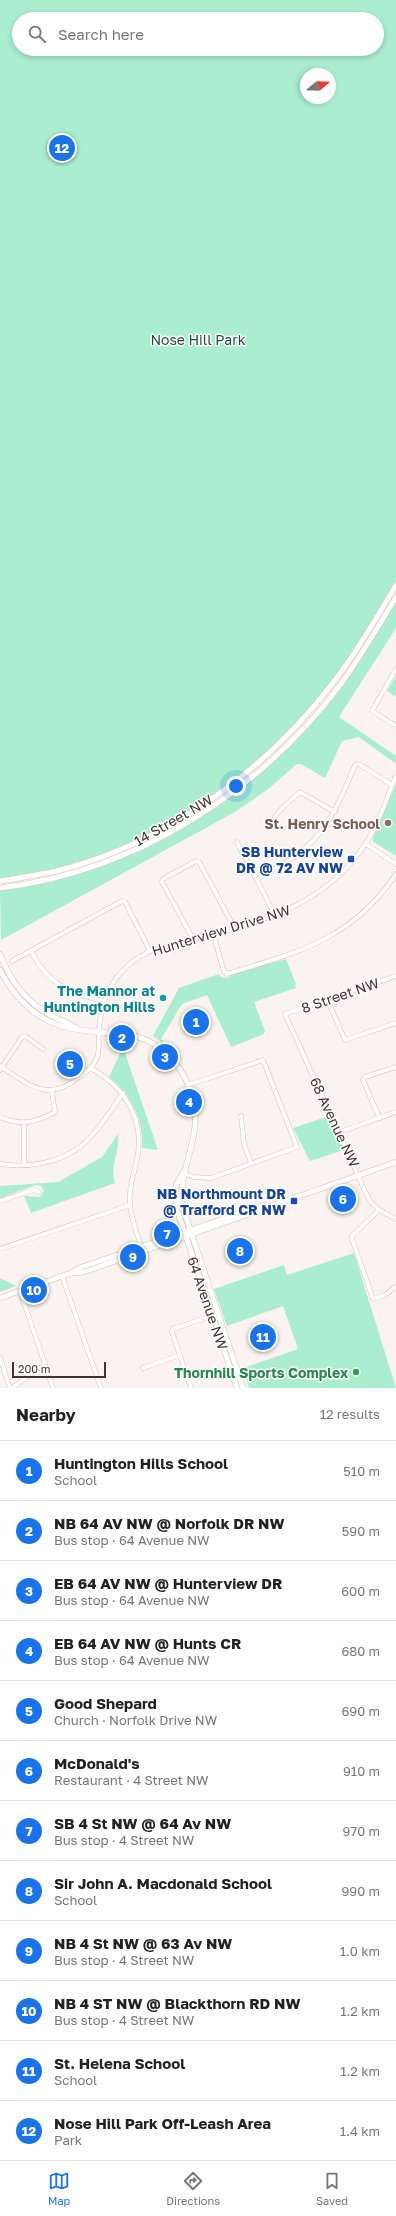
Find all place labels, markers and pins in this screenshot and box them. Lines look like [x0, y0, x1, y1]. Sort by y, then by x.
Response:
pin: 12 [49, 133, 75, 163]
place label: St. Henry School [264, 815, 380, 832]
marker: St. Henry School [383, 818, 393, 828]
place label: SB Hunterview DR @ 72 AV NW [236, 843, 343, 876]
marker: SB Hunterview DR @ 72 AV NW [346, 854, 356, 864]
place label: The Mannor at Huntington Hills [43, 982, 155, 1015]
marker: The Mannor at Huntington Hills [158, 993, 168, 1003]
pin: 1 [183, 1007, 209, 1037]
pin: 2 [109, 1023, 135, 1053]
pin: 3 [152, 1042, 178, 1072]
pin: 5 [57, 1049, 83, 1079]
pin: 4 [176, 1087, 202, 1117]
pin: 6 [330, 1184, 356, 1214]
place label: NB Northmount DR @ Trafford CR NW [157, 1185, 286, 1218]
marker: NB Northmount DR @ Trafford CR NW [289, 1196, 299, 1206]
pin: 7 [154, 1219, 180, 1249]
pin: 8 [227, 1236, 253, 1266]
pin: 9 [120, 1242, 146, 1272]
pin: 10 [21, 1275, 47, 1305]
pin: 11 [250, 1322, 276, 1352]
place label: Thornhill Sports Complex [174, 1364, 348, 1381]
marker: Thornhill Sports Complex [351, 1367, 361, 1377]

